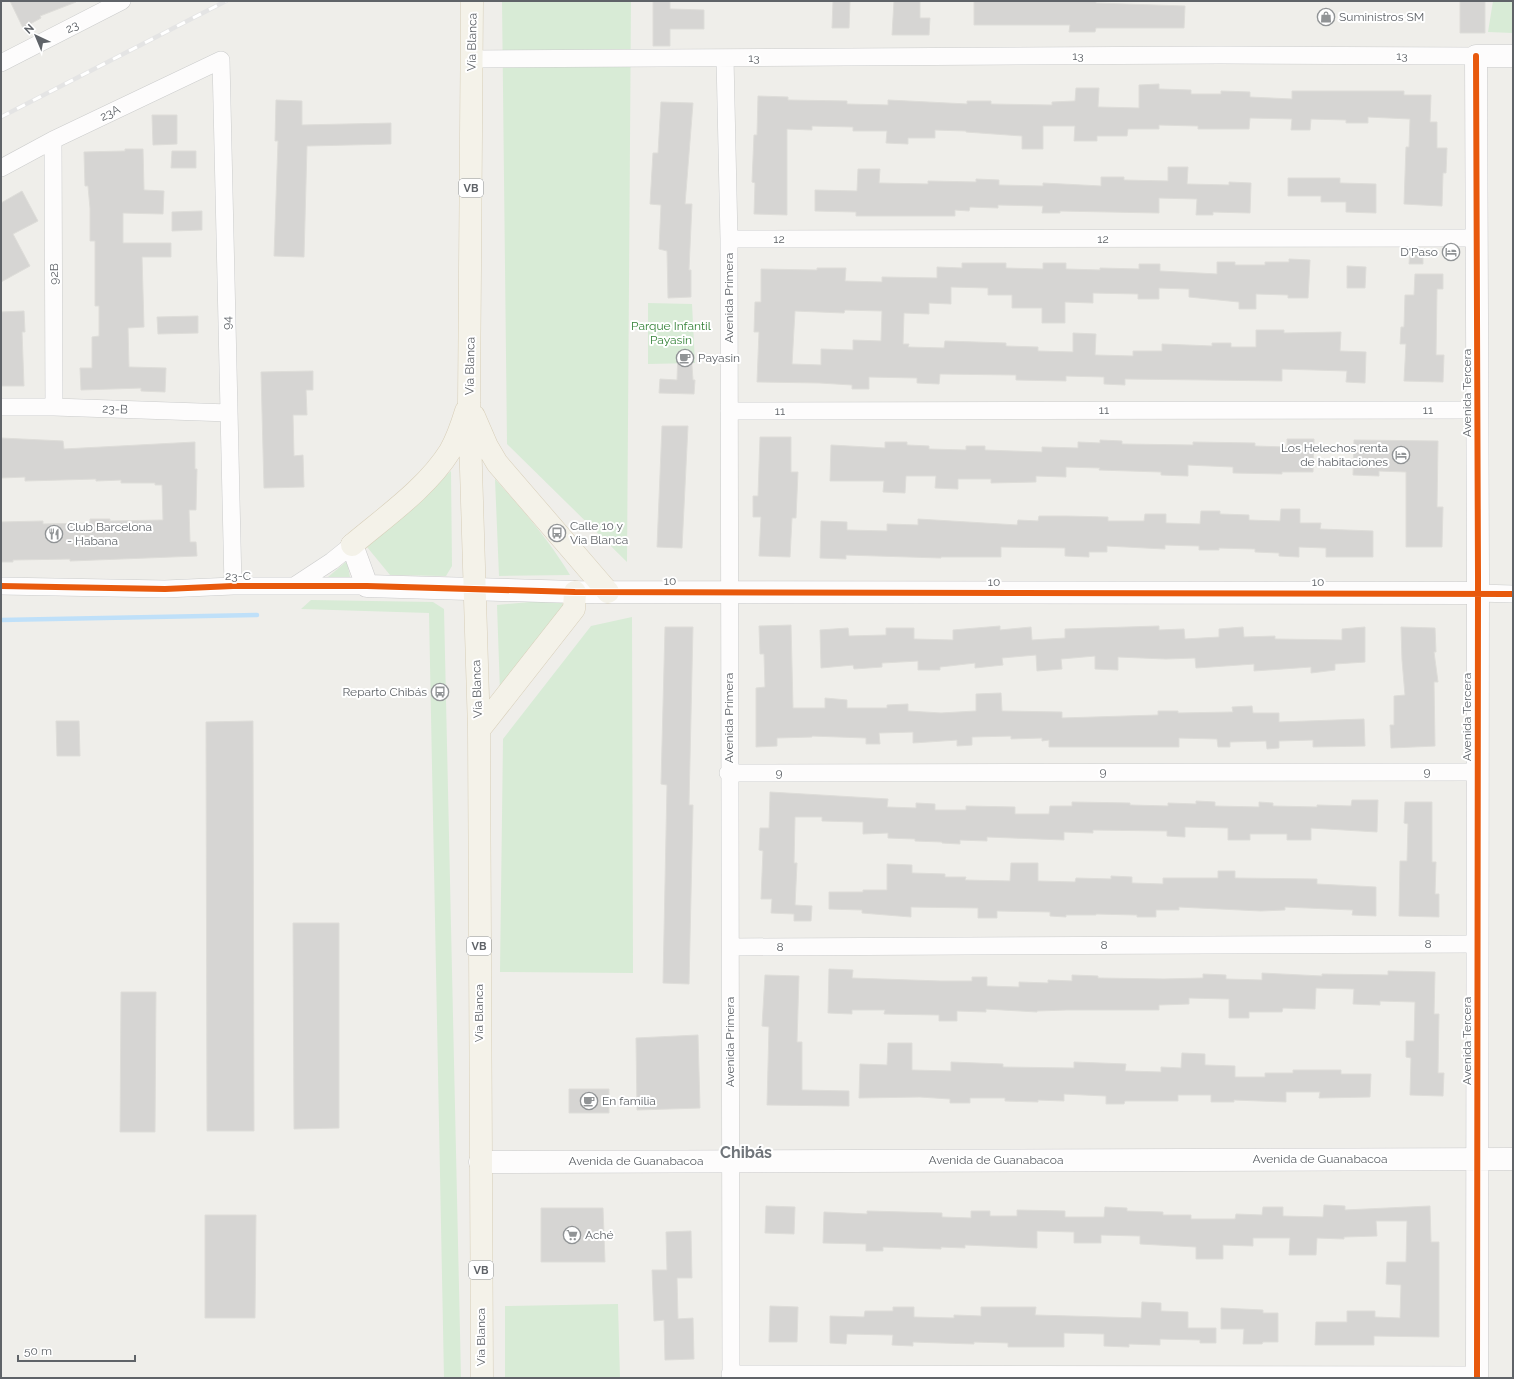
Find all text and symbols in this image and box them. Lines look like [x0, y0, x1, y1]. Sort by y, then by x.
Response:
shop icon: Suministros SM [1316, 7, 1336, 27]
place label: Suministros SM [1339, 10, 1424, 24]
street label: Vía Blanca [464, 13, 480, 71]
north arrow [16, 16, 56, 56]
street label: 23 [63, 18, 81, 36]
text: N [22, 22, 37, 37]
street label: 13 [1072, 49, 1084, 63]
street label: 13 [1396, 49, 1408, 63]
street label: 13 [748, 51, 760, 65]
street label: 23A [98, 102, 122, 124]
road number: VB [459, 179, 483, 197]
street label: 12 [773, 232, 785, 246]
street label: 12 [1097, 232, 1109, 246]
hotel icon: D'Paso [1441, 242, 1461, 262]
place label: D'Paso [1400, 245, 1438, 259]
street label: Avenida Primera [722, 253, 736, 343]
street label: 92B [47, 263, 61, 285]
street label: 94 [220, 316, 234, 330]
park label: Parque Infantil Payasin [631, 319, 712, 347]
street label: Vía Blanca [462, 337, 478, 395]
cafe icon: Payasin [675, 348, 695, 368]
street label: Avenida Tercera [1460, 349, 1474, 437]
place label: Payasin [698, 351, 740, 365]
street label: 23-B [102, 402, 128, 416]
street label: 11 [1099, 403, 1109, 417]
street label: 11 [1423, 403, 1433, 417]
street label: 11 [775, 404, 785, 418]
place label: Los Helechos renta de habitaciones [1281, 441, 1388, 469]
hotel icon: Los Helechos renta de habitaciones [1391, 445, 1411, 465]
place label: Calle 10 y Via Blanca [570, 519, 628, 547]
place label: Club Barcelona - Habana [67, 520, 152, 548]
bus stop icon: Calle 10 y Via Blanca [547, 523, 567, 543]
restaurant icon: Club Barcelona - Habana [44, 524, 64, 544]
street label: 23-C [225, 569, 251, 583]
street label: 10 [664, 574, 676, 588]
street label: 10 [988, 575, 1000, 589]
street label: 10 [1312, 575, 1324, 589]
street label: Vía Blanca [469, 660, 485, 718]
street label: Avenida Primera [722, 673, 736, 763]
street label: Avenida Tercera [1460, 673, 1474, 761]
bus stop icon: Reparto Chibás [430, 682, 450, 702]
place label: Reparto Chibás [342, 685, 427, 699]
street label: 9 [1099, 765, 1107, 779]
street label: 9 [1423, 765, 1431, 779]
street label: 9 [775, 766, 783, 780]
road number: VB [467, 937, 491, 955]
street label: 8 [1424, 937, 1432, 951]
street label: 8 [1100, 938, 1108, 952]
street label: 8 [776, 940, 784, 954]
street label: Vía Blanca [472, 984, 486, 1042]
street label: Avenida Primera [723, 997, 737, 1087]
street label: Avenida Tercera [1460, 997, 1474, 1085]
cafe icon: En familia [579, 1091, 599, 1111]
place label: En familia [602, 1094, 656, 1108]
district label: Chibás [720, 1143, 772, 1162]
street label: Avenida de Guanabacoa [1252, 1152, 1388, 1166]
street label: Avenida de Guanabacoa [928, 1153, 1064, 1167]
street label: Avenida de Guanabacoa [568, 1154, 704, 1168]
supermarket icon: Aché [562, 1225, 582, 1245]
place label: Aché [585, 1228, 614, 1242]
road number: VB [469, 1261, 493, 1279]
street label: Vía Blanca [474, 1308, 488, 1366]
scale bar [18, 1337, 135, 1363]
text: 50 m [24, 1344, 52, 1358]

